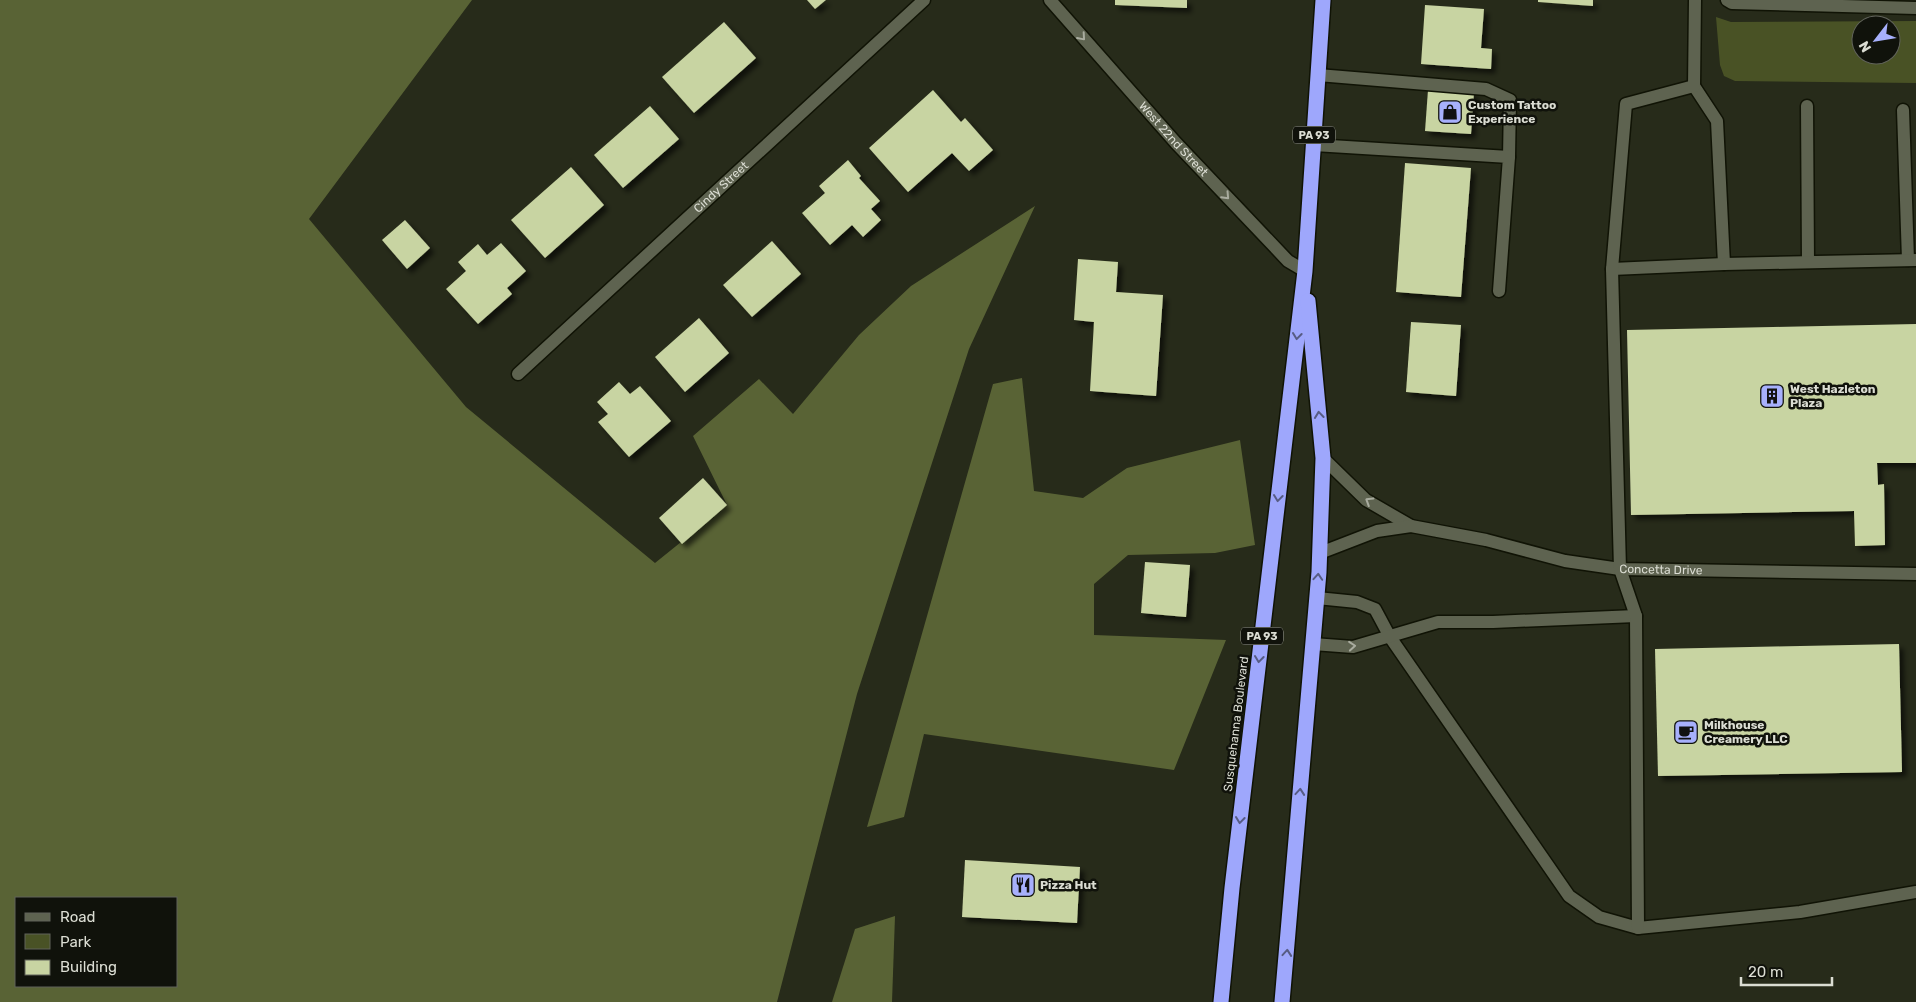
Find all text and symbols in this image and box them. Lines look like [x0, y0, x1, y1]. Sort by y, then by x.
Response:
north arrow [1851, 15, 1901, 65]
one-way arrow [1077, 31, 1086, 40]
text: N [1855, 38, 1875, 55]
place label: Custom Tattoo Experience [1468, 98, 1556, 126]
street label: West 22nd Street [1136, 99, 1211, 180]
shop icon: Custom Tattoo Experience [1437, 99, 1463, 125]
road number: PA 93 [1293, 126, 1335, 144]
street label: Cindy Street [691, 158, 751, 216]
one-way arrow [1220, 191, 1229, 200]
one-way arrow [1292, 333, 1303, 341]
place label: West Hazleton Plaza [1790, 382, 1876, 410]
building icon: West Hazleton Plaza [1759, 383, 1785, 409]
one-way arrow [1314, 411, 1325, 419]
one-way arrow [1273, 494, 1284, 502]
one-way arrow [1365, 498, 1374, 508]
street label: Concetta Drive [1619, 562, 1703, 577]
one-way arrow [1313, 573, 1324, 581]
road number: PA 93 [1241, 628, 1283, 644]
one-way arrow [1348, 640, 1356, 651]
one-way arrow [1254, 655, 1265, 663]
street label: Susquehanna Boulevard [1221, 656, 1251, 792]
place label: Milkhouse Creamery LLC [1704, 718, 1788, 746]
cafe icon: Milkhouse Creamery LLC [1673, 719, 1699, 745]
one-way arrow [1295, 787, 1306, 795]
one-way arrow [1235, 817, 1246, 825]
restaurant icon: Pizza Hut [1010, 872, 1036, 898]
place label: Pizza Hut [1040, 878, 1097, 892]
legend [15, 897, 178, 987]
text: Road [60, 908, 96, 926]
text: Park [60, 933, 91, 951]
one-way arrow [1281, 949, 1292, 957]
scale bar [1741, 954, 1832, 986]
text: Building [60, 958, 117, 976]
text: 20 m [1748, 963, 1783, 981]

